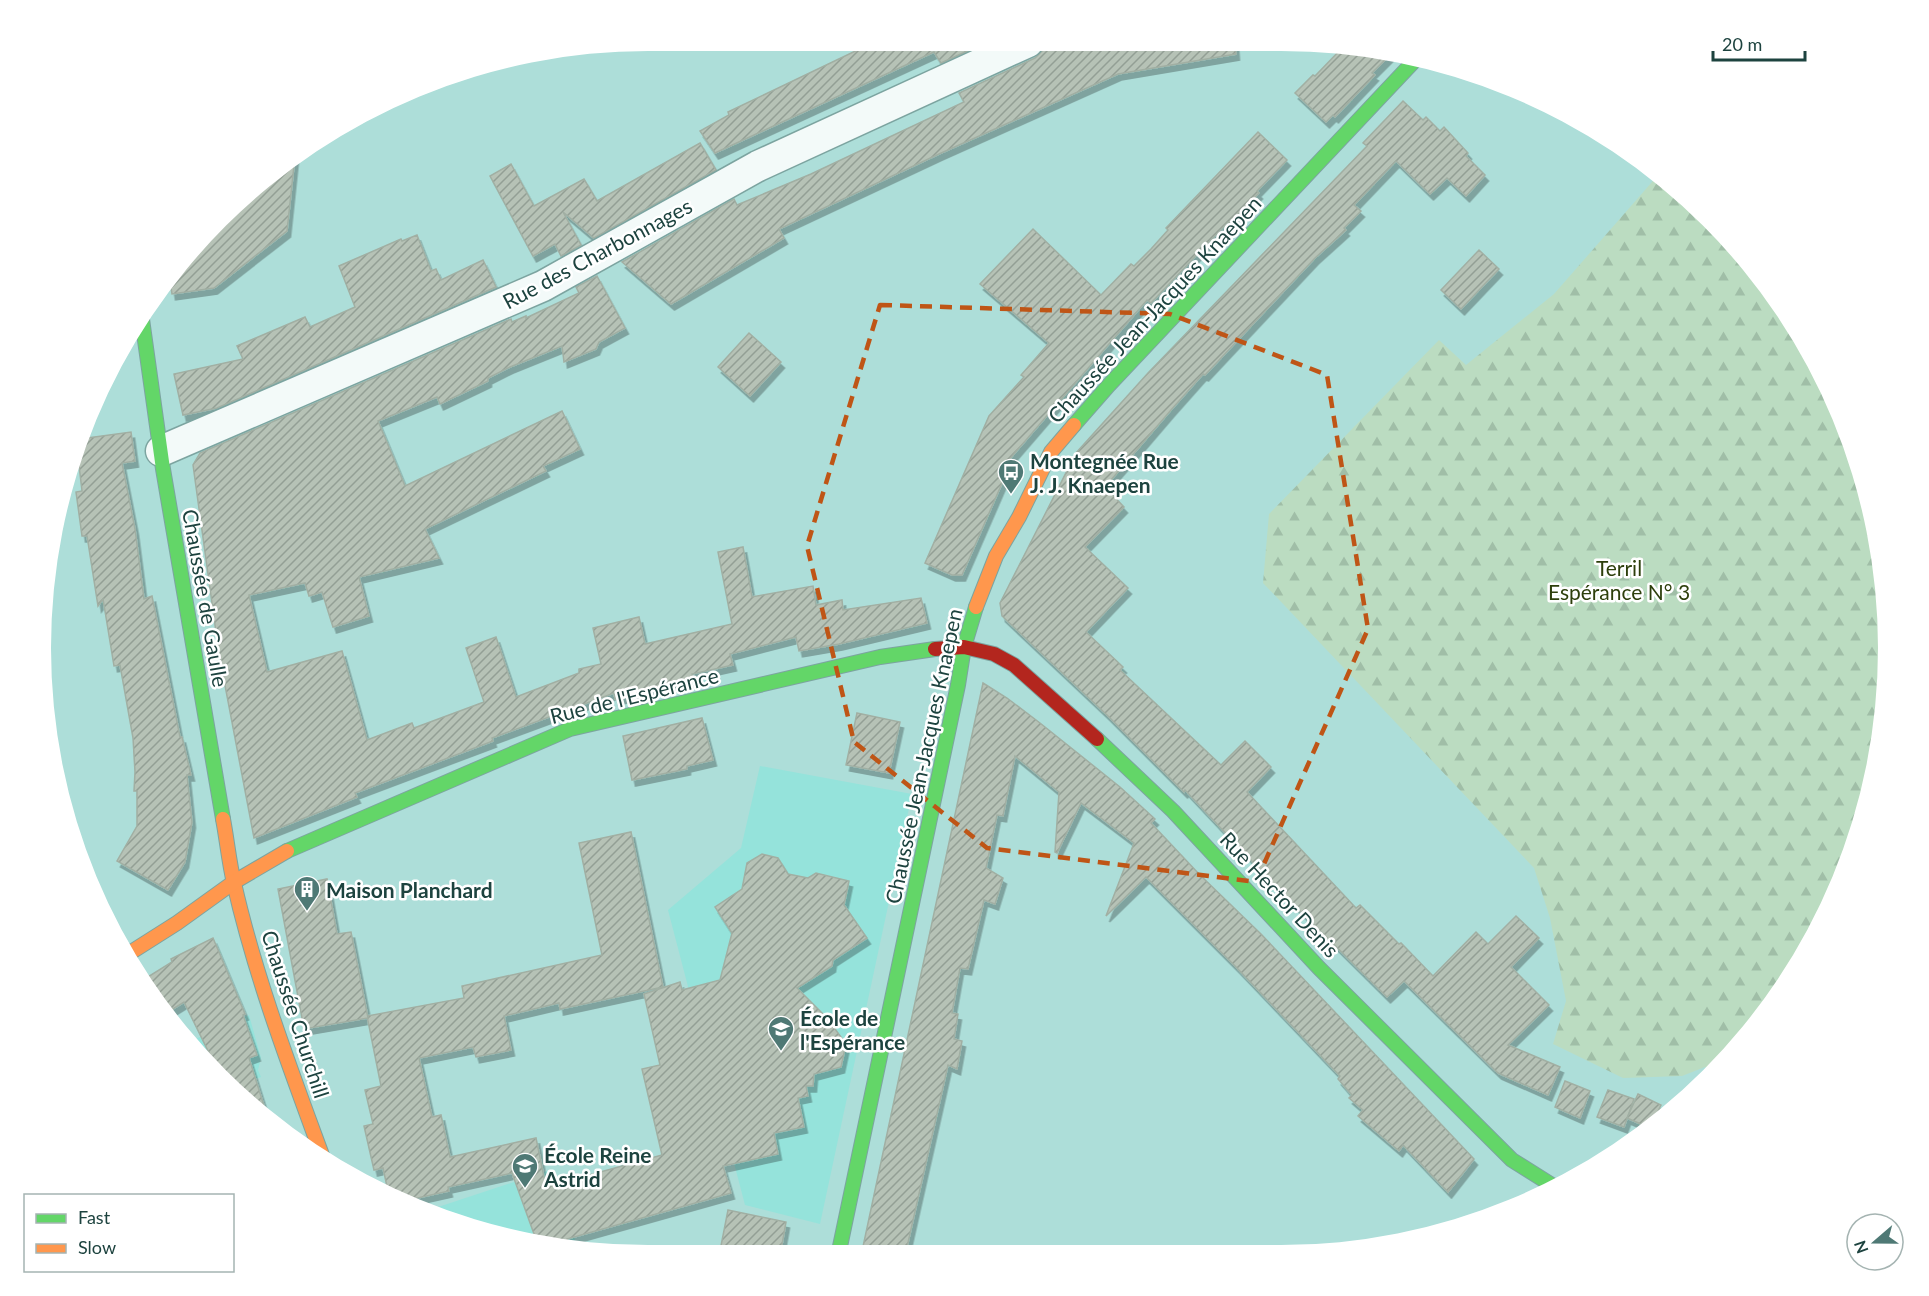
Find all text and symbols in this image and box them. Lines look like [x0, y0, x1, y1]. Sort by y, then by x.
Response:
scale bar [1713, 24, 1804, 62]
text: 20 m [1722, 33, 1762, 55]
street label: Chaussée Jean-Jacques Knaepen [1042, 190, 1266, 428]
street label: Rue des Charbonnages [498, 193, 696, 313]
place label: Montegnée Rue J. J. Knaepen [1030, 448, 1179, 497]
bus stop icon: Montegnée Rue J. J. Knaepen [996, 457, 1026, 495]
street label: Chaussée de Gaulle [178, 507, 234, 689]
park label: Terril Espérance N° 3 [1548, 555, 1690, 604]
street label: Chaussée Jean-Jacques Knaepen [879, 606, 967, 906]
street label: Rue de l'Espérance [547, 662, 721, 728]
street label: Rue Hector Denis [1215, 826, 1345, 962]
building icon: Maison Planchard [292, 874, 322, 912]
place label: Maison Planchard [326, 877, 493, 902]
street label: Chaussée Churchill [257, 927, 335, 1101]
place label: École de l'Espérance [800, 1005, 905, 1054]
school or university icon: École de l'Espérance [766, 1014, 796, 1052]
place label: École Reine Astrid [543, 1142, 652, 1191]
school or university icon: École Reine Astrid [510, 1151, 540, 1189]
legend [24, 1194, 234, 1272]
text: Fast [78, 1206, 111, 1228]
north arrow [1845, 1212, 1905, 1272]
text: Slow [78, 1236, 116, 1258]
text: N [1849, 1238, 1871, 1256]

